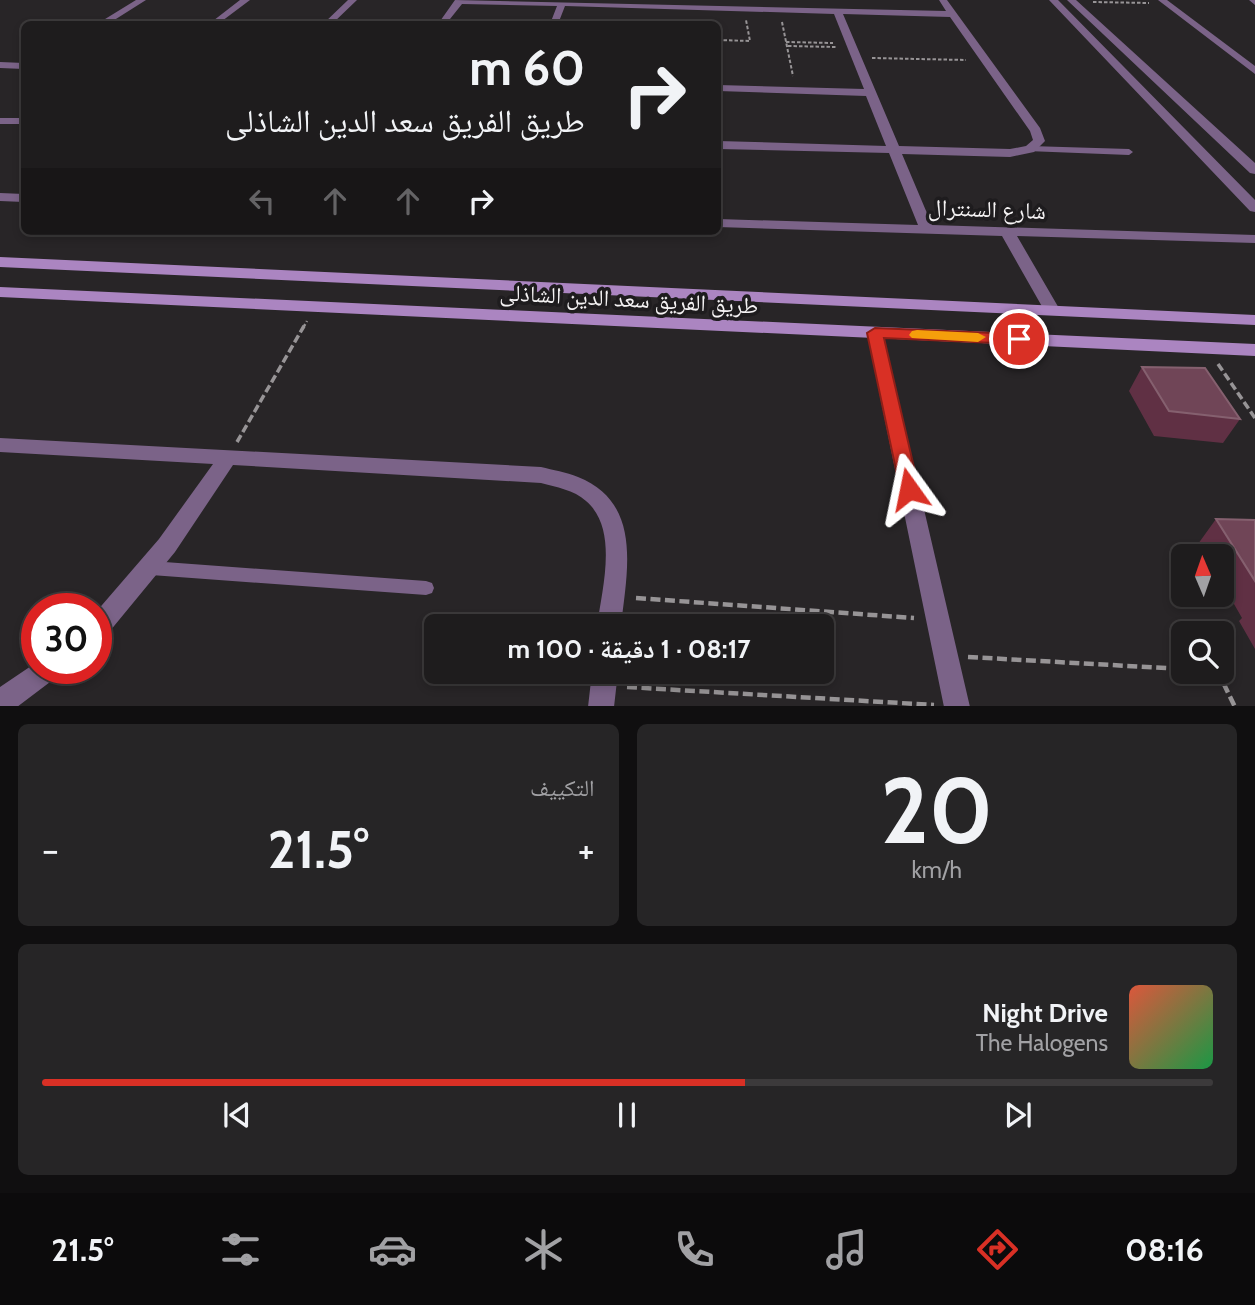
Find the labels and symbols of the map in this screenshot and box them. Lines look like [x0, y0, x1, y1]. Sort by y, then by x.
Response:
street label: شارع السنترال [928, 193, 1046, 226]
street label: طريق الفريق سعد الدين الشاذلى [499, 278, 759, 320]
pin [989, 309, 1049, 369]
position arrow [872, 452, 946, 526]
north arrow [1171, 544, 1234, 607]
speed limit sign: 30 [21, 593, 112, 684]

